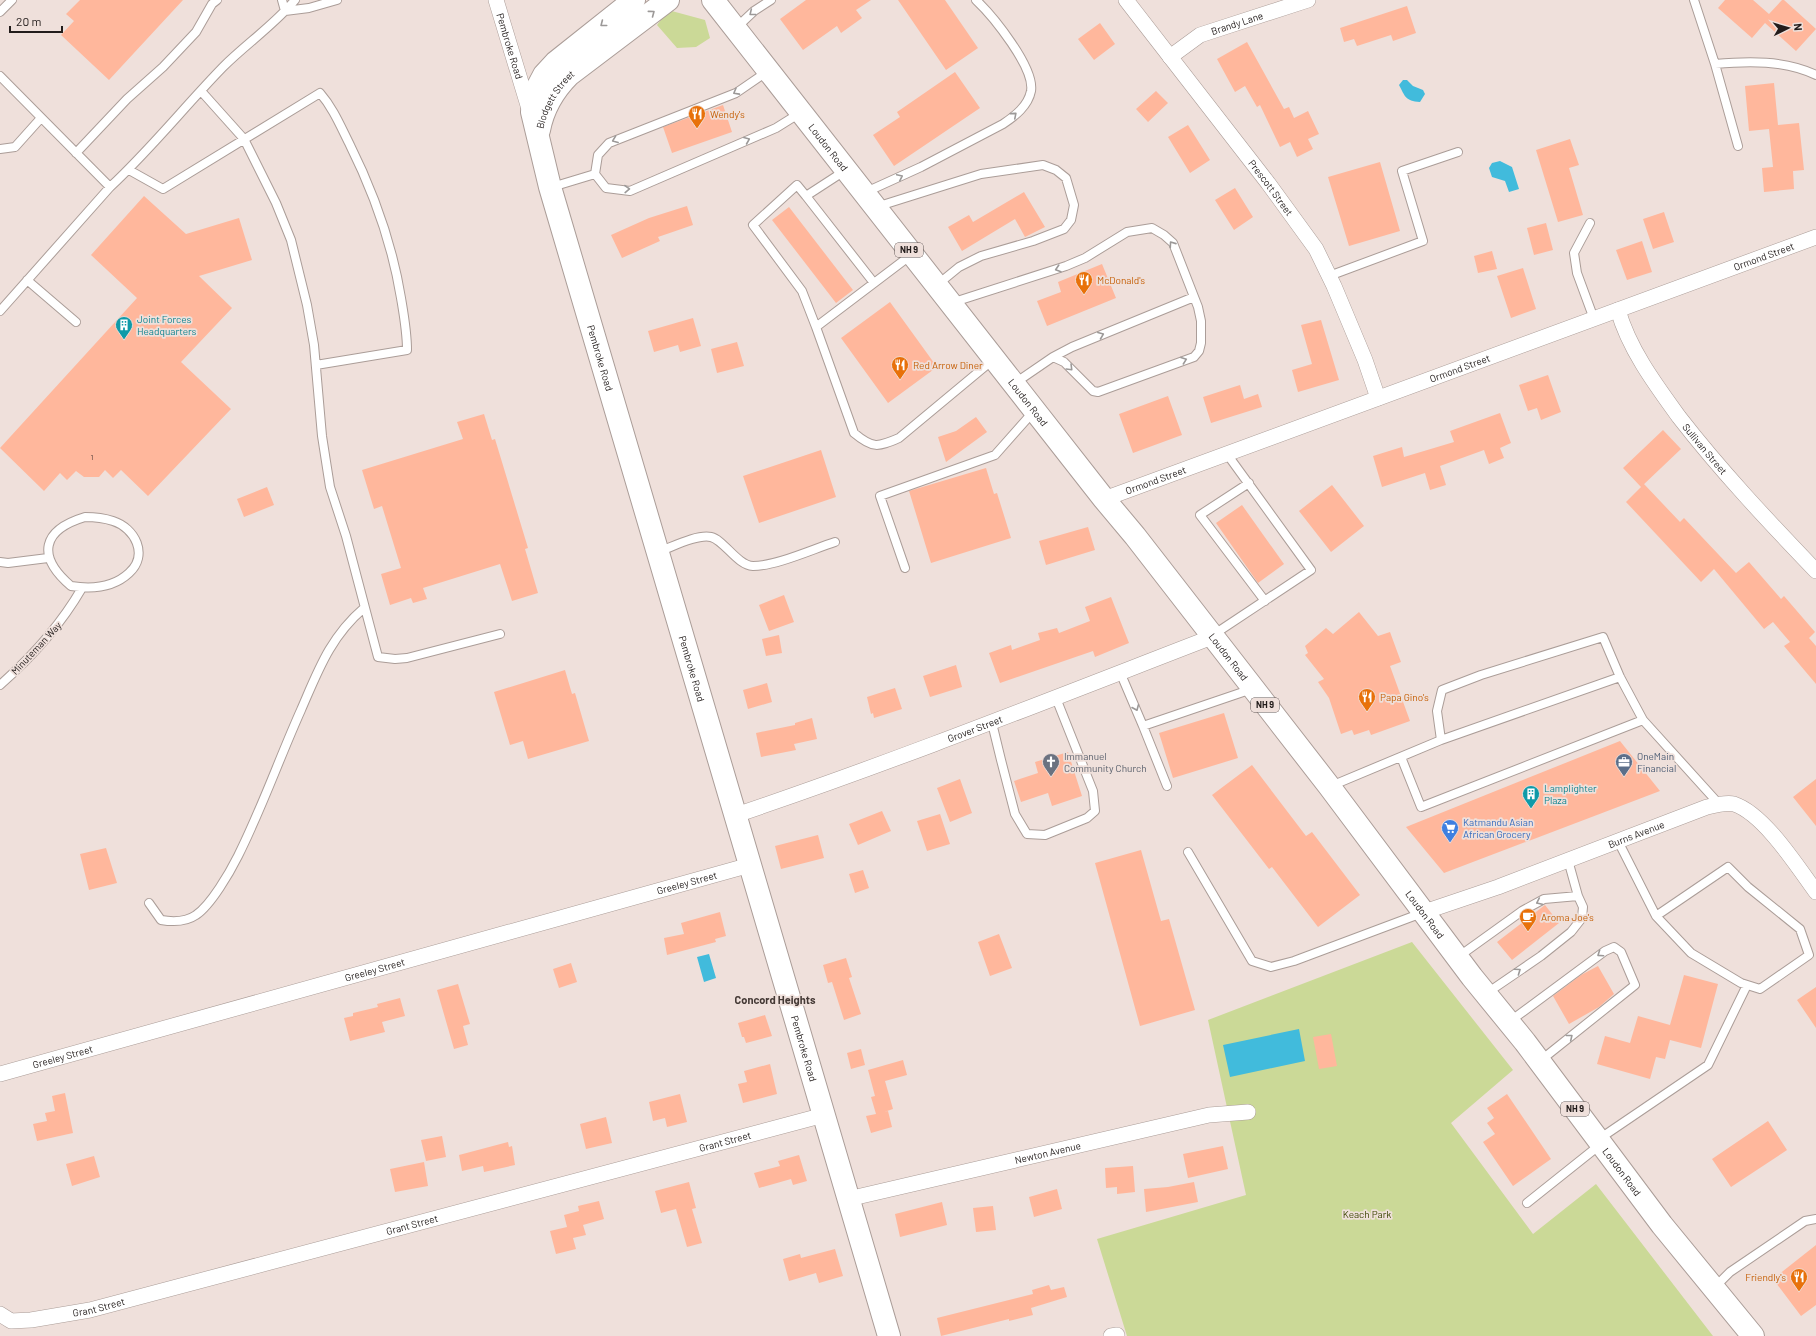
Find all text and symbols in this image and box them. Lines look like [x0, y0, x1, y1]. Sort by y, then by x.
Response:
scale bar [10, 8, 62, 34]
one-way arrow [750, 8, 757, 15]
north arrow [1768, 8, 1808, 48]
street label: Brandy Lane [1209, 9, 1264, 37]
one-way arrow [647, 11, 654, 18]
street label: Pembroke Road [494, 12, 526, 80]
text: 20 m [16, 14, 42, 28]
one-way arrow [601, 20, 608, 27]
text: N [1792, 23, 1805, 31]
street label: Blodgett Street [533, 67, 577, 130]
one-way arrow [733, 88, 740, 95]
restaurant icon: Wendy's [687, 104, 707, 129]
place label: Wendy's [710, 108, 745, 120]
one-way arrow [1010, 113, 1017, 120]
street label: Loudon Road [806, 121, 851, 173]
one-way arrow [612, 136, 619, 144]
one-way arrow [743, 137, 750, 145]
street label: Prescott Street [1246, 157, 1296, 218]
one-way arrow [896, 174, 904, 182]
one-way arrow [624, 185, 630, 194]
street label: Ormond Street [1732, 239, 1796, 273]
one-way arrow [1170, 242, 1177, 249]
road number: NH 9 [895, 243, 923, 257]
one-way arrow [1055, 264, 1062, 272]
restaurant icon: McDonald's [1074, 270, 1094, 295]
place label: McDonald's [1097, 274, 1145, 286]
place label: Joint Forces Headquarters [137, 313, 197, 337]
building icon: Joint Forces Headquarters [114, 315, 134, 340]
street label: Pembroke Road [585, 323, 616, 392]
one-way arrow [1098, 331, 1105, 339]
street label: Ormond Street [1428, 351, 1492, 385]
restaurant icon: Red Arrow Diner [890, 355, 910, 380]
one-way arrow [1181, 357, 1188, 365]
place label: Red Arrow Diner [913, 359, 983, 371]
one-way arrow [1065, 363, 1073, 371]
street label: Loudon Road [1006, 376, 1050, 428]
street label: Sullivan Street [1680, 421, 1730, 477]
house number: 1 [91, 452, 94, 462]
street label: Ormond Street [1124, 463, 1188, 497]
street label: Minuteman Way [8, 619, 64, 677]
street label: Loudon Road [1206, 631, 1251, 683]
street label: Pembroke Road [677, 634, 707, 703]
restaurant icon: Papa Gino's [1357, 687, 1377, 712]
place label: Papa Gino's [1380, 691, 1429, 703]
road number: NH 9 [1251, 698, 1279, 712]
one-way arrow [1131, 704, 1139, 712]
street label: Grover Street [946, 713, 1004, 744]
place label: Immanuel Community Church [1064, 750, 1147, 774]
place label: OneMain Financial [1637, 750, 1676, 774]
church icon: Immanuel Community Church [1041, 752, 1061, 777]
office icon: OneMain Financial [1614, 752, 1634, 777]
place label: Lamplighter Plaza [1544, 782, 1597, 806]
building icon: Lamplighter Plaza [1521, 784, 1541, 809]
place label: Katmandu Asian African Grocery [1463, 816, 1533, 840]
supermarket icon: Katmandu Asian African Grocery [1440, 818, 1460, 843]
street label: Burns Avenue [1606, 818, 1666, 850]
street label: Greeley Street [655, 868, 719, 897]
street label: Loudon Road [1403, 888, 1447, 941]
one-way arrow [1536, 897, 1544, 905]
cafe icon: Aroma Joe's [1518, 907, 1538, 932]
place label: Aroma Joe's [1541, 911, 1594, 923]
one-way arrow [1598, 949, 1605, 956]
street label: Greeley Street [343, 955, 406, 984]
one-way arrow [1514, 969, 1521, 976]
district label: Concord Heights [735, 993, 816, 1006]
street label: Pembroke Road [789, 1014, 820, 1083]
one-way arrow [1565, 1035, 1573, 1042]
street label: Greeley Street [31, 1042, 94, 1071]
road number: NH 9 [1561, 1102, 1589, 1116]
street label: Grant Street [698, 1129, 753, 1154]
street label: Newton Avenue [1013, 1139, 1082, 1166]
street label: Loudon Road [1600, 1145, 1644, 1198]
park label: Keach Park [1343, 1208, 1391, 1220]
street label: Grant Street [385, 1212, 440, 1237]
restaurant icon: Friendly's [1789, 1267, 1809, 1292]
place label: Friendly's [1745, 1271, 1786, 1283]
street label: Grant Street [72, 1295, 126, 1319]

